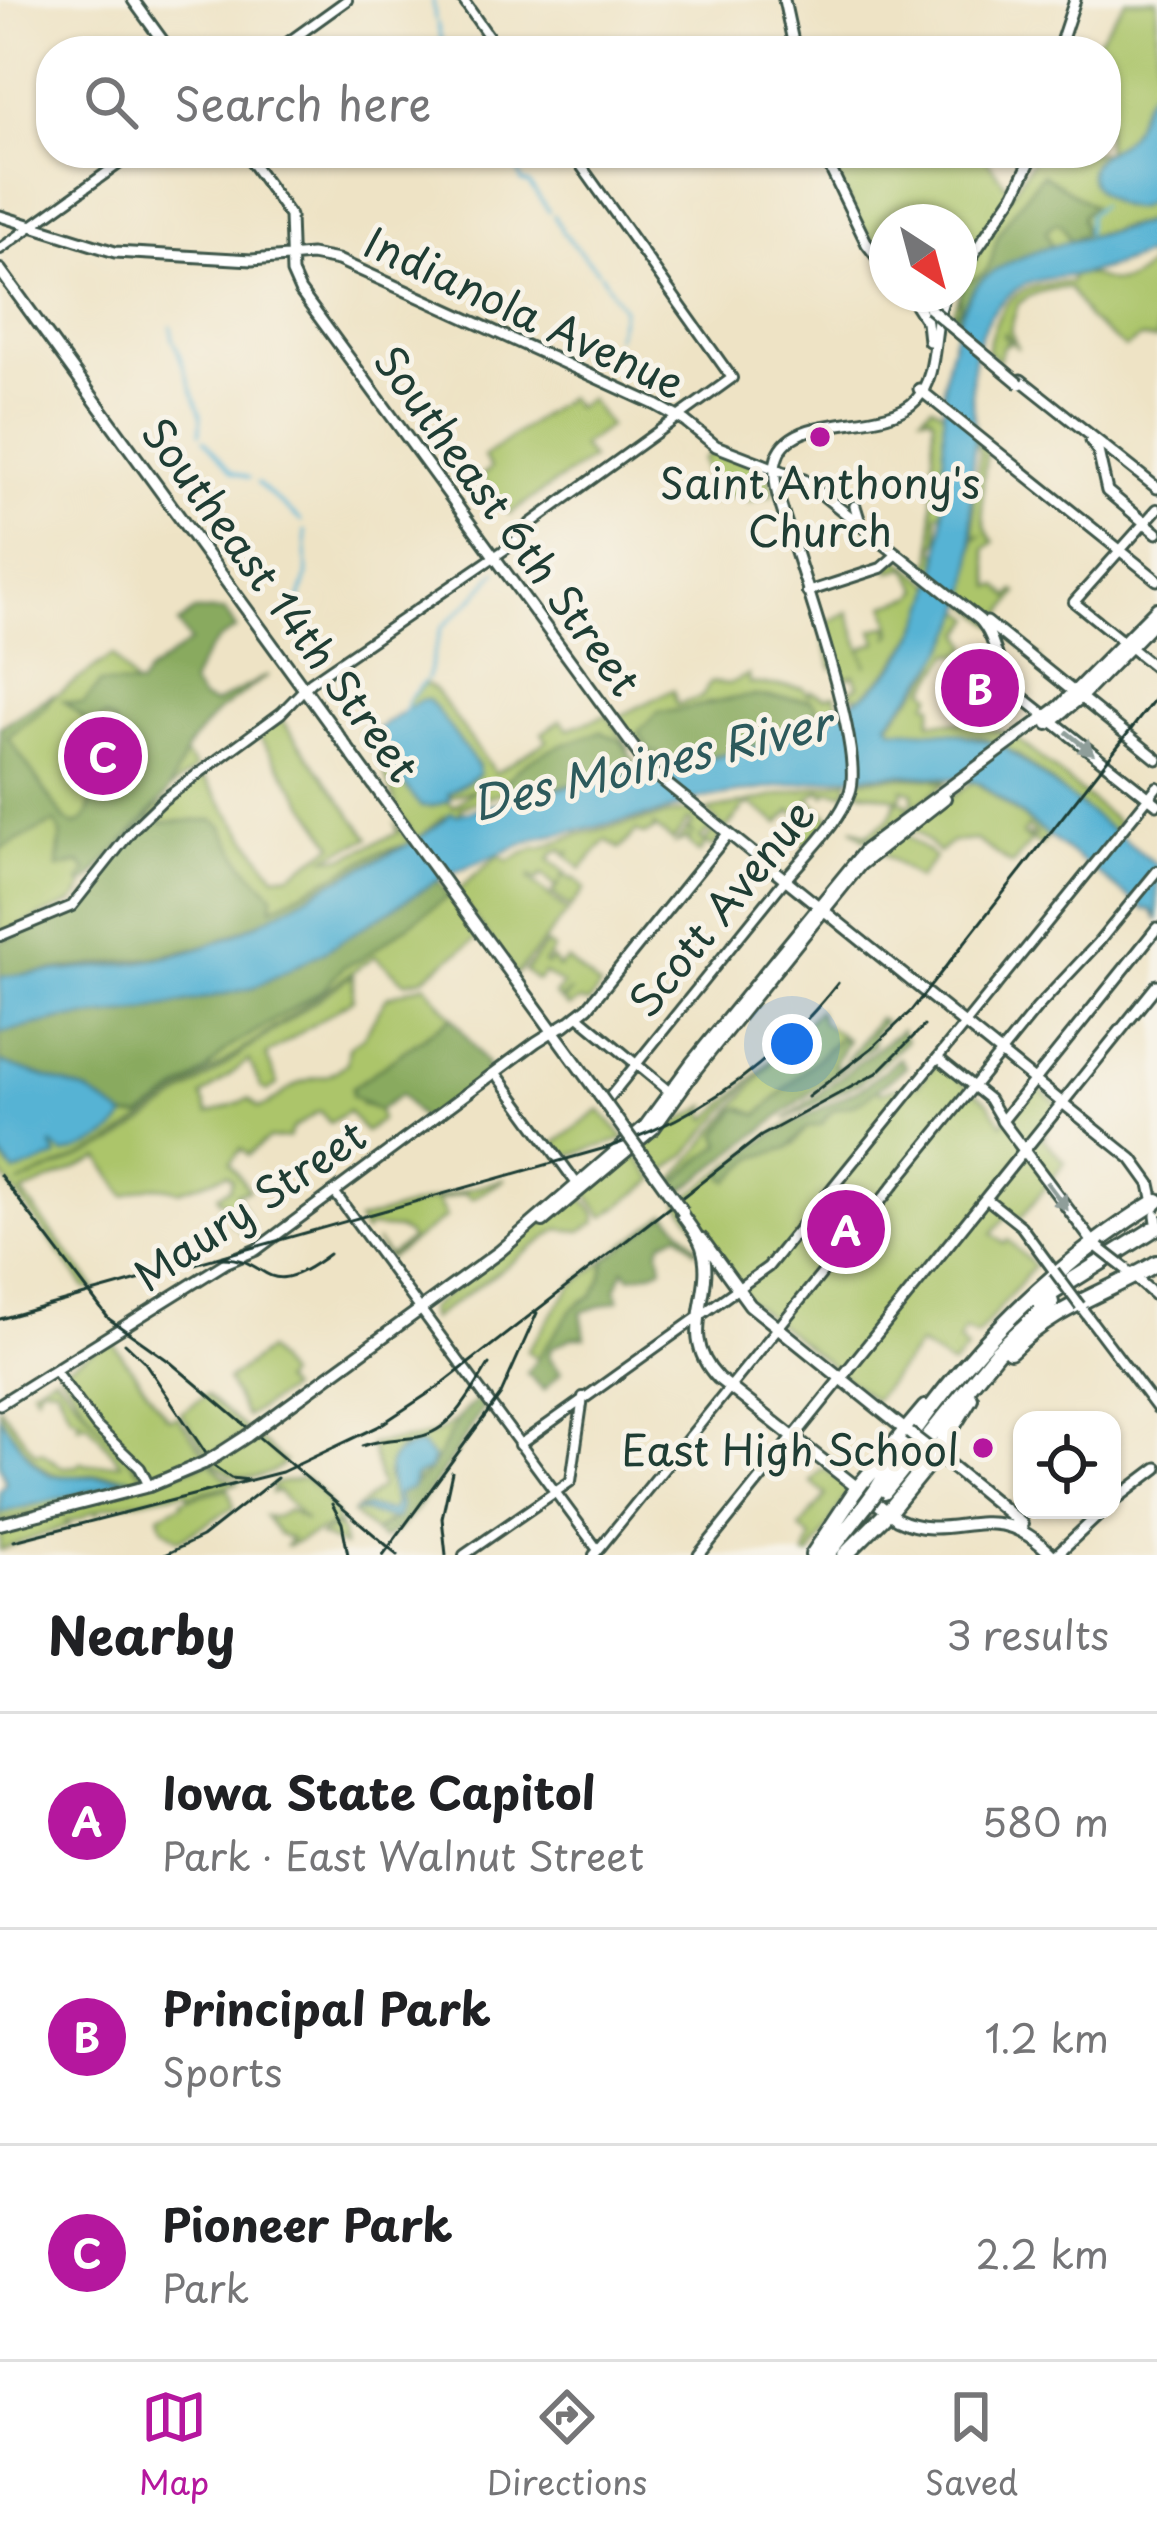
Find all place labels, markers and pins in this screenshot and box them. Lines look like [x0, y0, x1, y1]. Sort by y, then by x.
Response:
marker: Saint Anthony's Church [807, 424, 833, 450]
place label: Saint Anthony's Church [660, 450, 980, 561]
pin: B [941, 643, 1019, 733]
pin: C [64, 711, 142, 801]
pin: A [807, 1184, 885, 1274]
place label: East High School [621, 1417, 959, 1480]
marker: East High School [970, 1435, 996, 1461]

